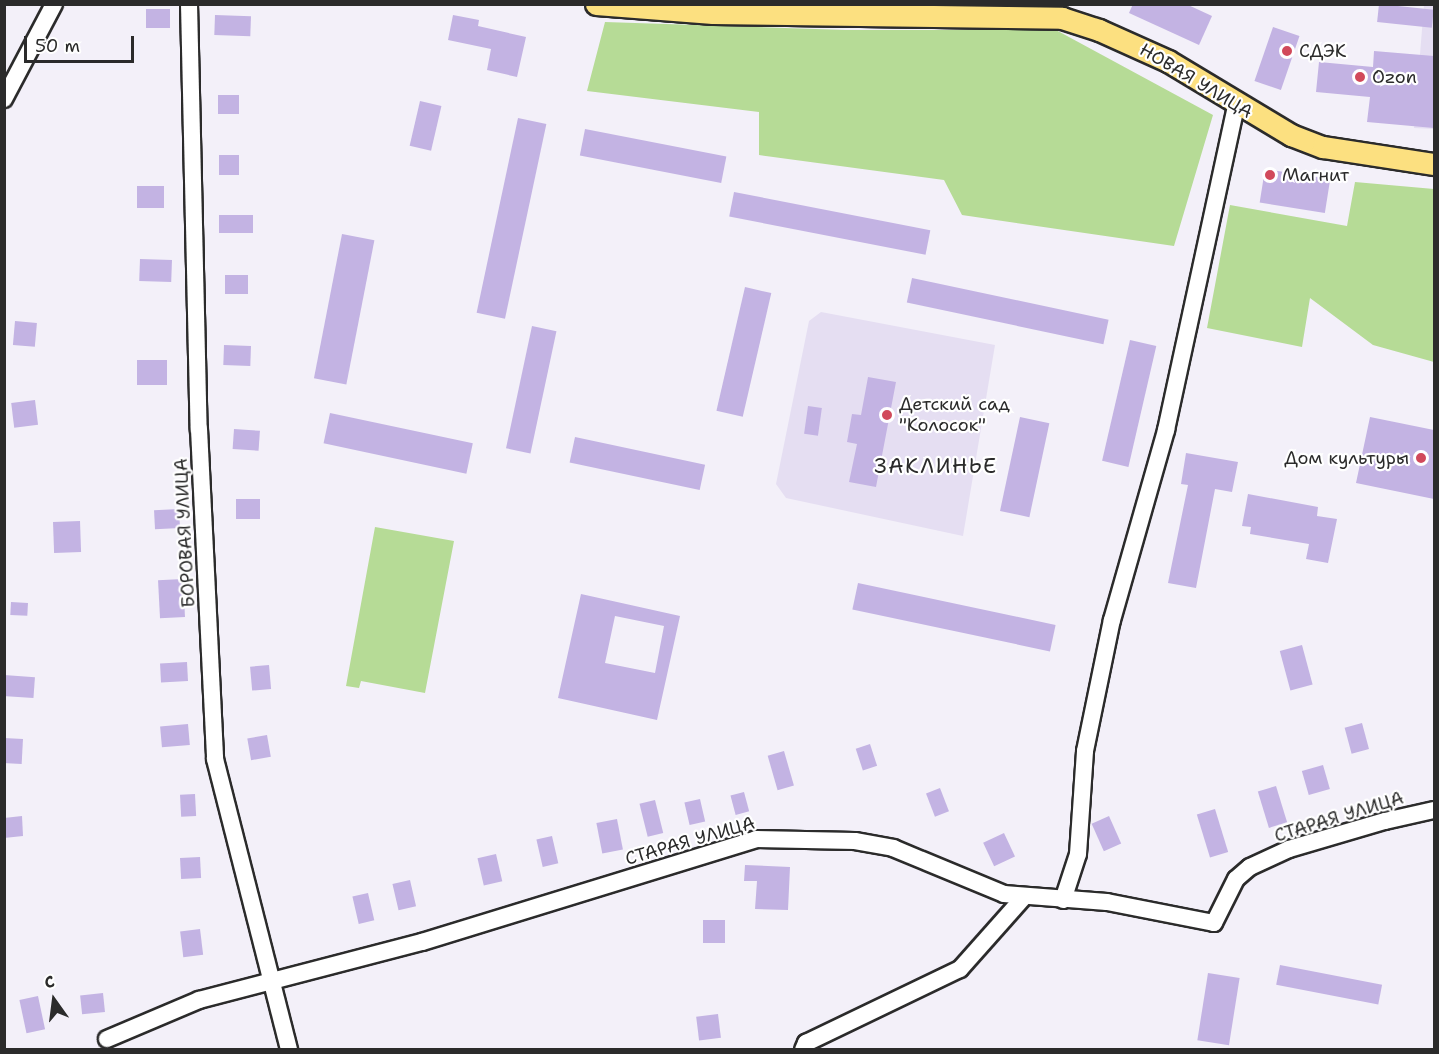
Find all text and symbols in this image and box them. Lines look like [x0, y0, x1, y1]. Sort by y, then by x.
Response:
scale bar [27, 24, 136, 62]
text: 50 m [35, 34, 80, 58]
street label: НОВАЯ УЛИЦА [1136, 39, 1256, 123]
place label: СДЭК [1299, 40, 1346, 62]
marker: СДЭК [1280, 44, 1294, 58]
place label: Ozon [1372, 66, 1417, 88]
marker: Ozon [1353, 70, 1367, 84]
place label: Магнит [1282, 164, 1349, 186]
marker: Магнит [1263, 168, 1277, 182]
place label: Детский сад "Колосок" [899, 394, 1010, 436]
marker: Детский сад "Колосок" [880, 408, 894, 422]
place label: Дом культуры [1284, 447, 1409, 469]
marker: Дом культуры [1414, 451, 1428, 465]
district label: ЗАКЛИНЬЕ [874, 453, 998, 479]
street label: БОРОВАЯ УЛИЦА [170, 458, 200, 608]
street label: СТАРАЯ УЛИЦА [1272, 787, 1406, 847]
street label: СТАРАЯ УЛИЦА [623, 812, 757, 870]
north arrow [24, 970, 84, 1030]
text: С [42, 971, 57, 993]

